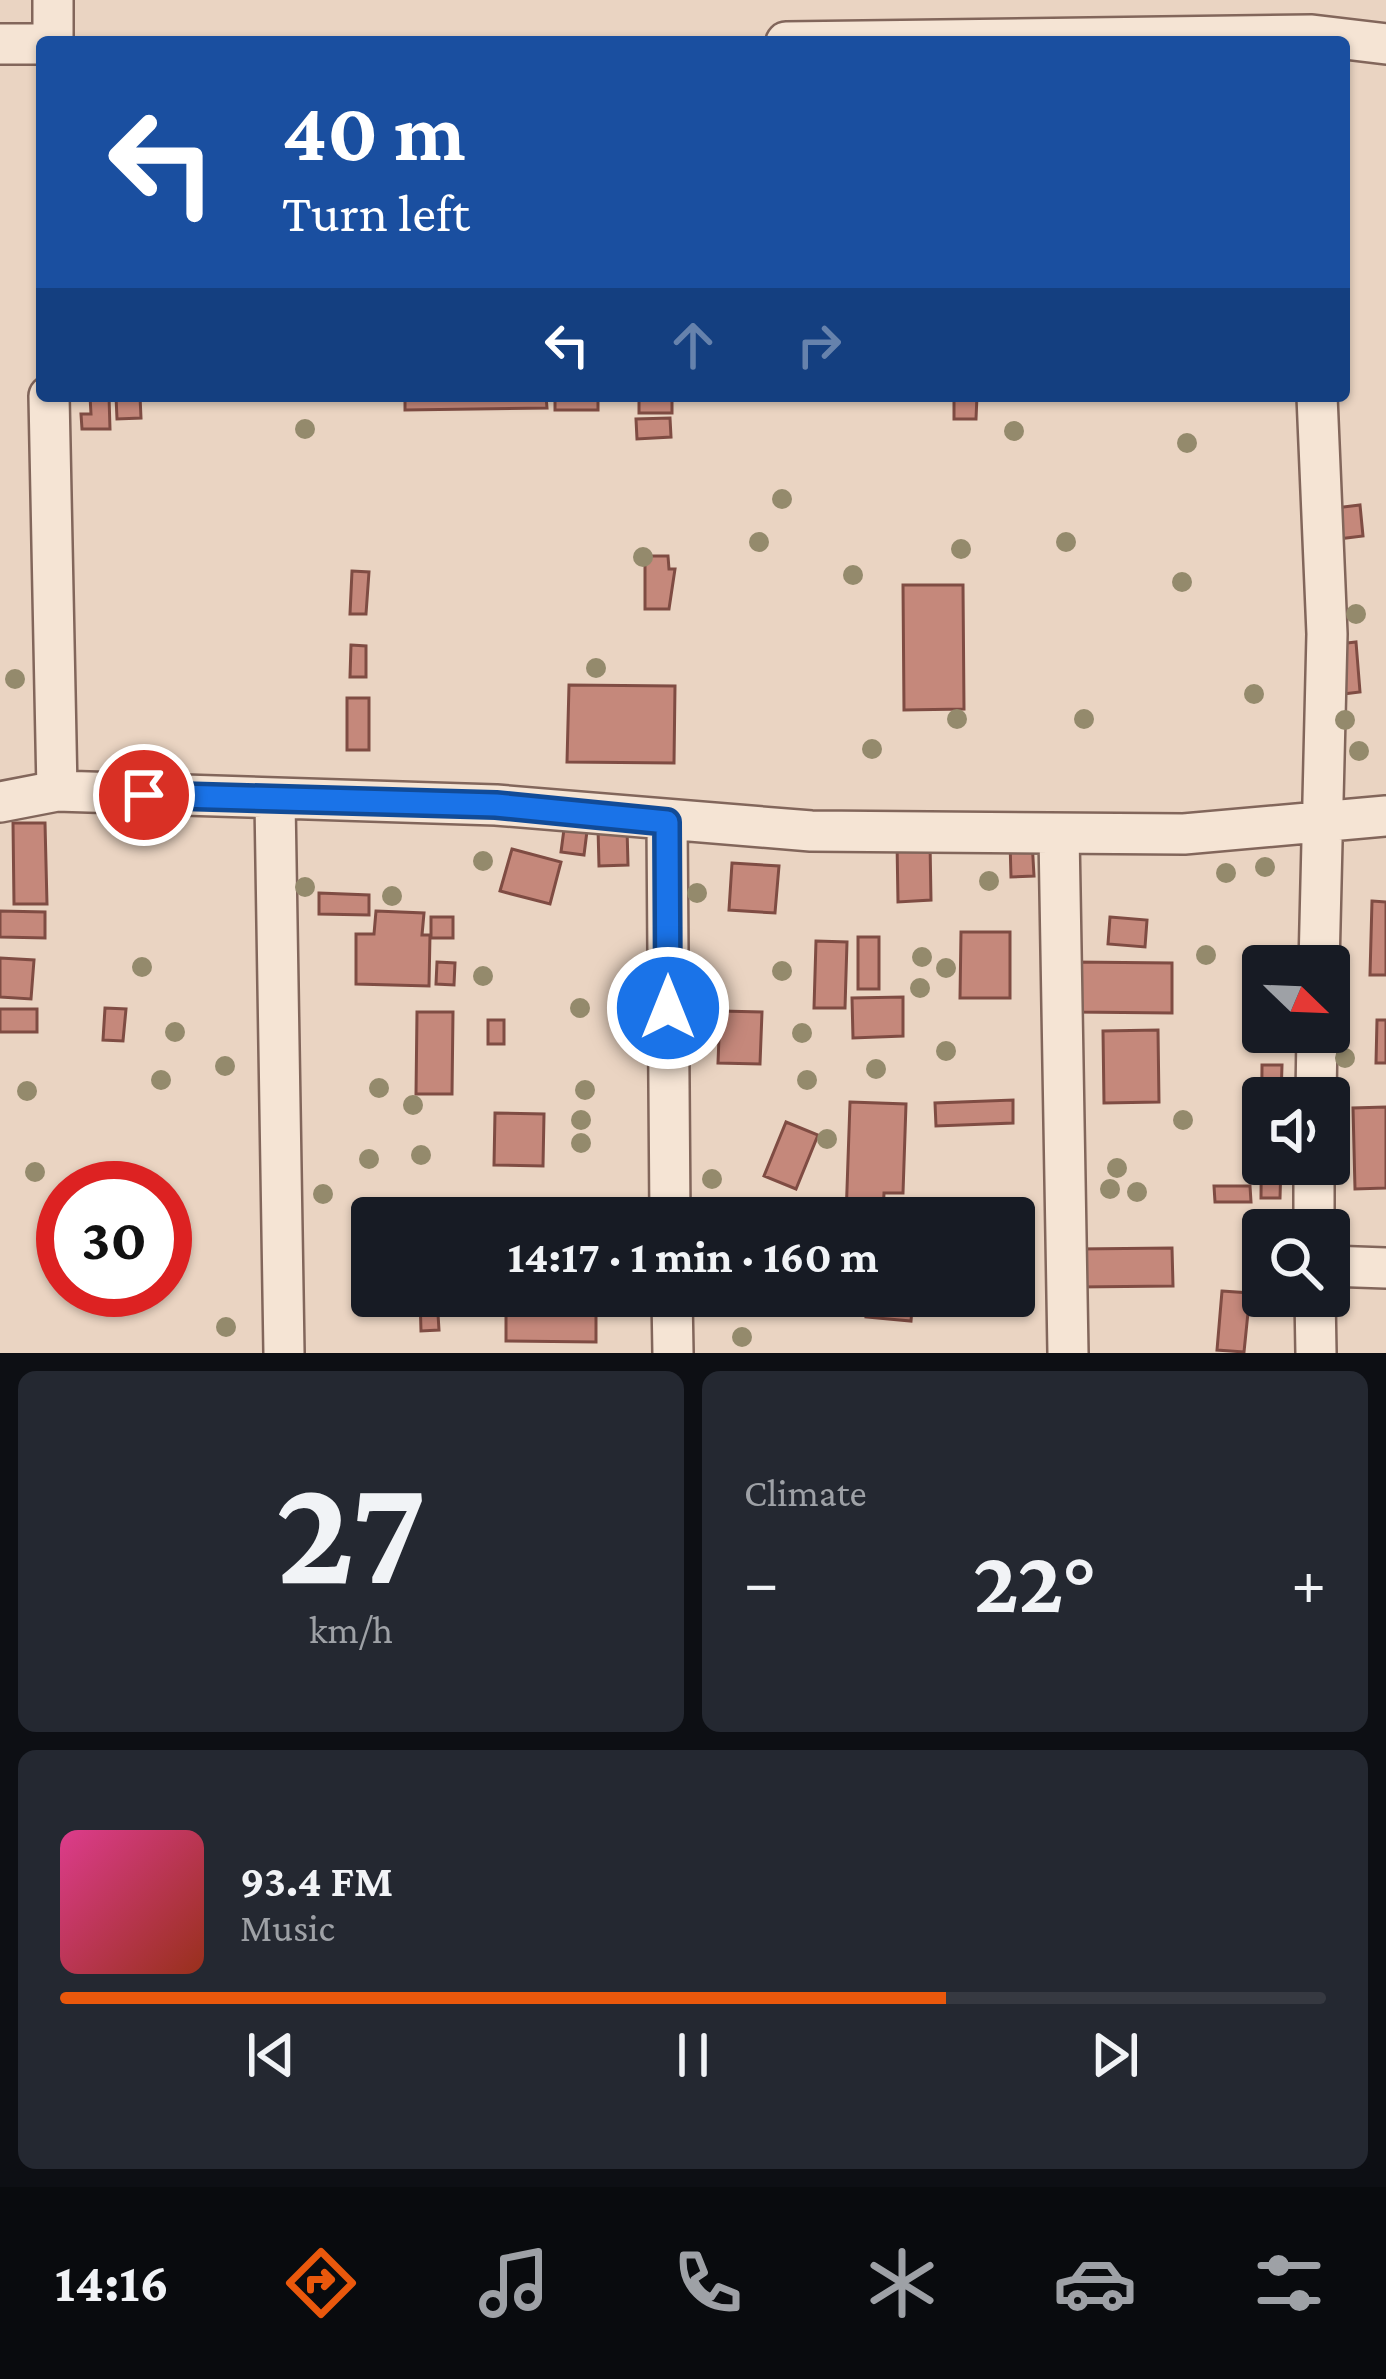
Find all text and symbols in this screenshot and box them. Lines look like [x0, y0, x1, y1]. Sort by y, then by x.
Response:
icon: left [84, 84, 240, 240]
text: 40 m [282, 85, 466, 178]
text: Turn left [282, 183, 470, 243]
icon: left [534, 312, 600, 378]
icon: ahead [660, 312, 726, 378]
icon: right [786, 312, 852, 378]
pin [93, 744, 195, 846]
icon: arrive [111, 762, 177, 828]
position arrow [605, 945, 731, 1071]
north arrow [1242, 945, 1350, 1053]
map controls [1242, 945, 1350, 1317]
button: sound [1242, 1077, 1350, 1185]
speed limit sign: 30 [36, 1161, 192, 1317]
button: search [1242, 1209, 1350, 1317]
text: 14:17 · 1 min · 160 m [507, 1232, 879, 1282]
text: 27 [275, 1443, 427, 1617]
text: Climate [744, 1471, 867, 1514]
text: 22° [973, 1531, 1097, 1631]
text: − [744, 1545, 779, 1618]
text: + [1291, 1545, 1326, 1618]
text: km/h [309, 1608, 393, 1651]
text: 93.4 FM [240, 1856, 393, 1906]
text: Music [240, 1906, 335, 1949]
icon: previous [238, 2022, 304, 2088]
icon: pause [660, 2022, 726, 2088]
icon: next [1082, 2022, 1148, 2088]
icon: directions [279, 2241, 363, 2325]
icon: music [472, 2241, 556, 2325]
icon: phone [666, 2241, 750, 2325]
icon: climate [860, 2241, 944, 2325]
icon: car [1053, 2241, 1137, 2325]
icon: filters [1247, 2241, 1331, 2325]
text: 14:16 [55, 2253, 169, 2313]

